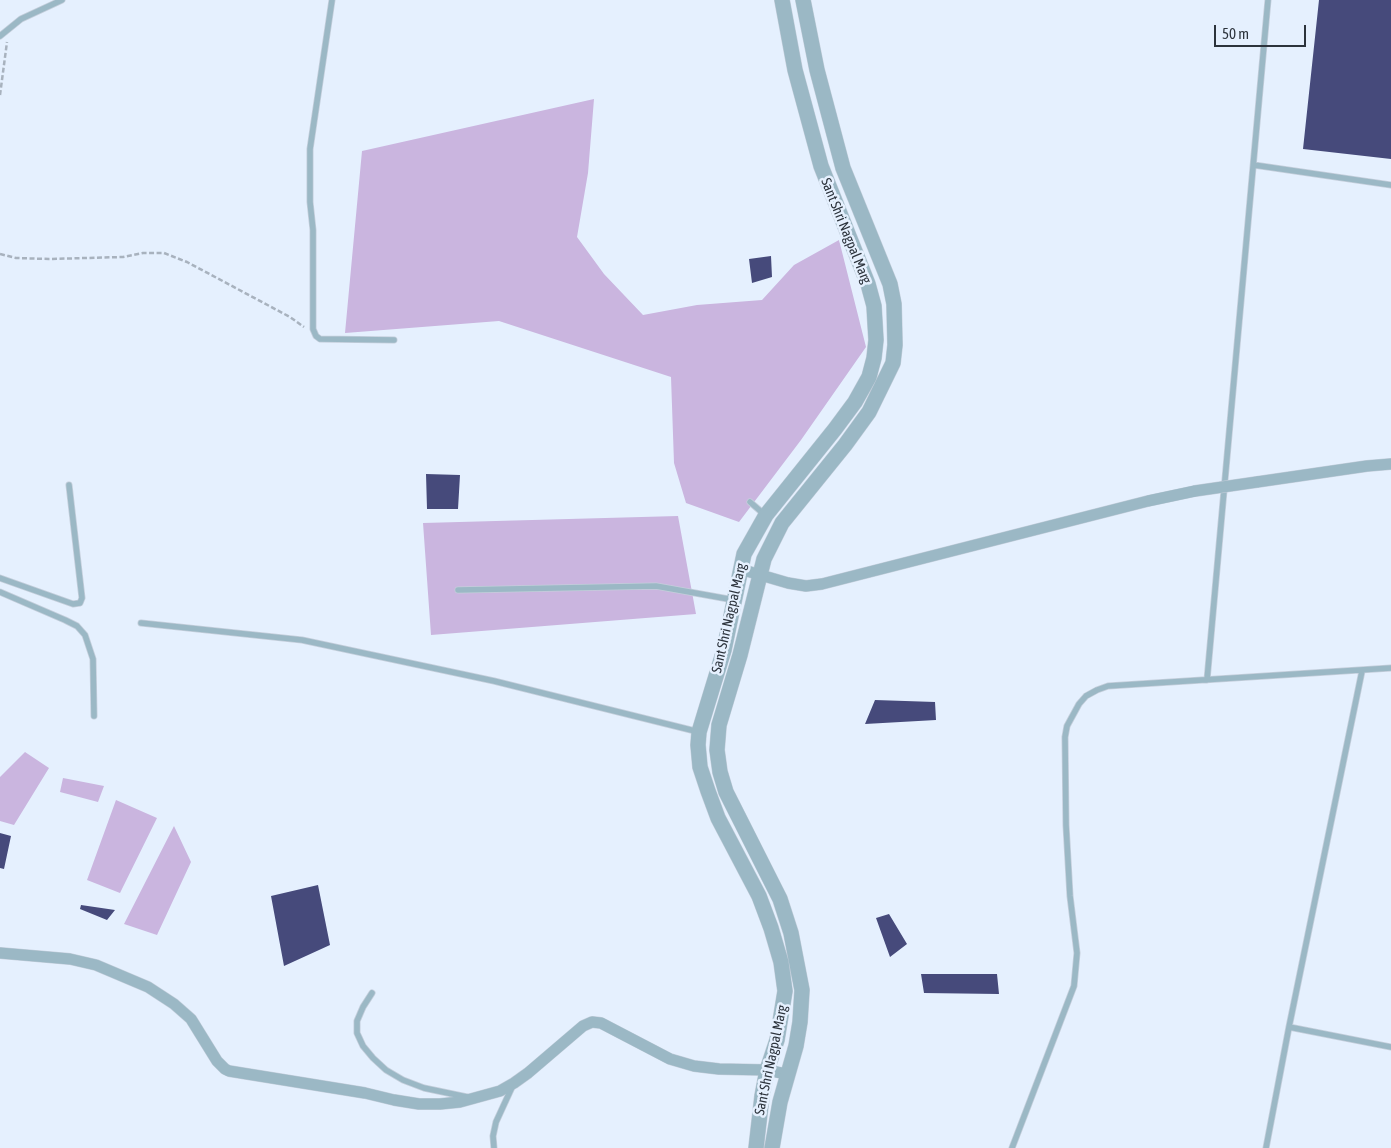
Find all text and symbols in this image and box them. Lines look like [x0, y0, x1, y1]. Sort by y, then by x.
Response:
scale bar [1216, 15, 1308, 47]
text: 50 m [1222, 25, 1249, 42]
street label: Sant Shri Nagpal Marg [817, 176, 875, 286]
street label: Sant Shri Nagpal Marg [708, 561, 750, 675]
street label: Sant Shri Nagpal Marg [751, 1003, 791, 1117]

